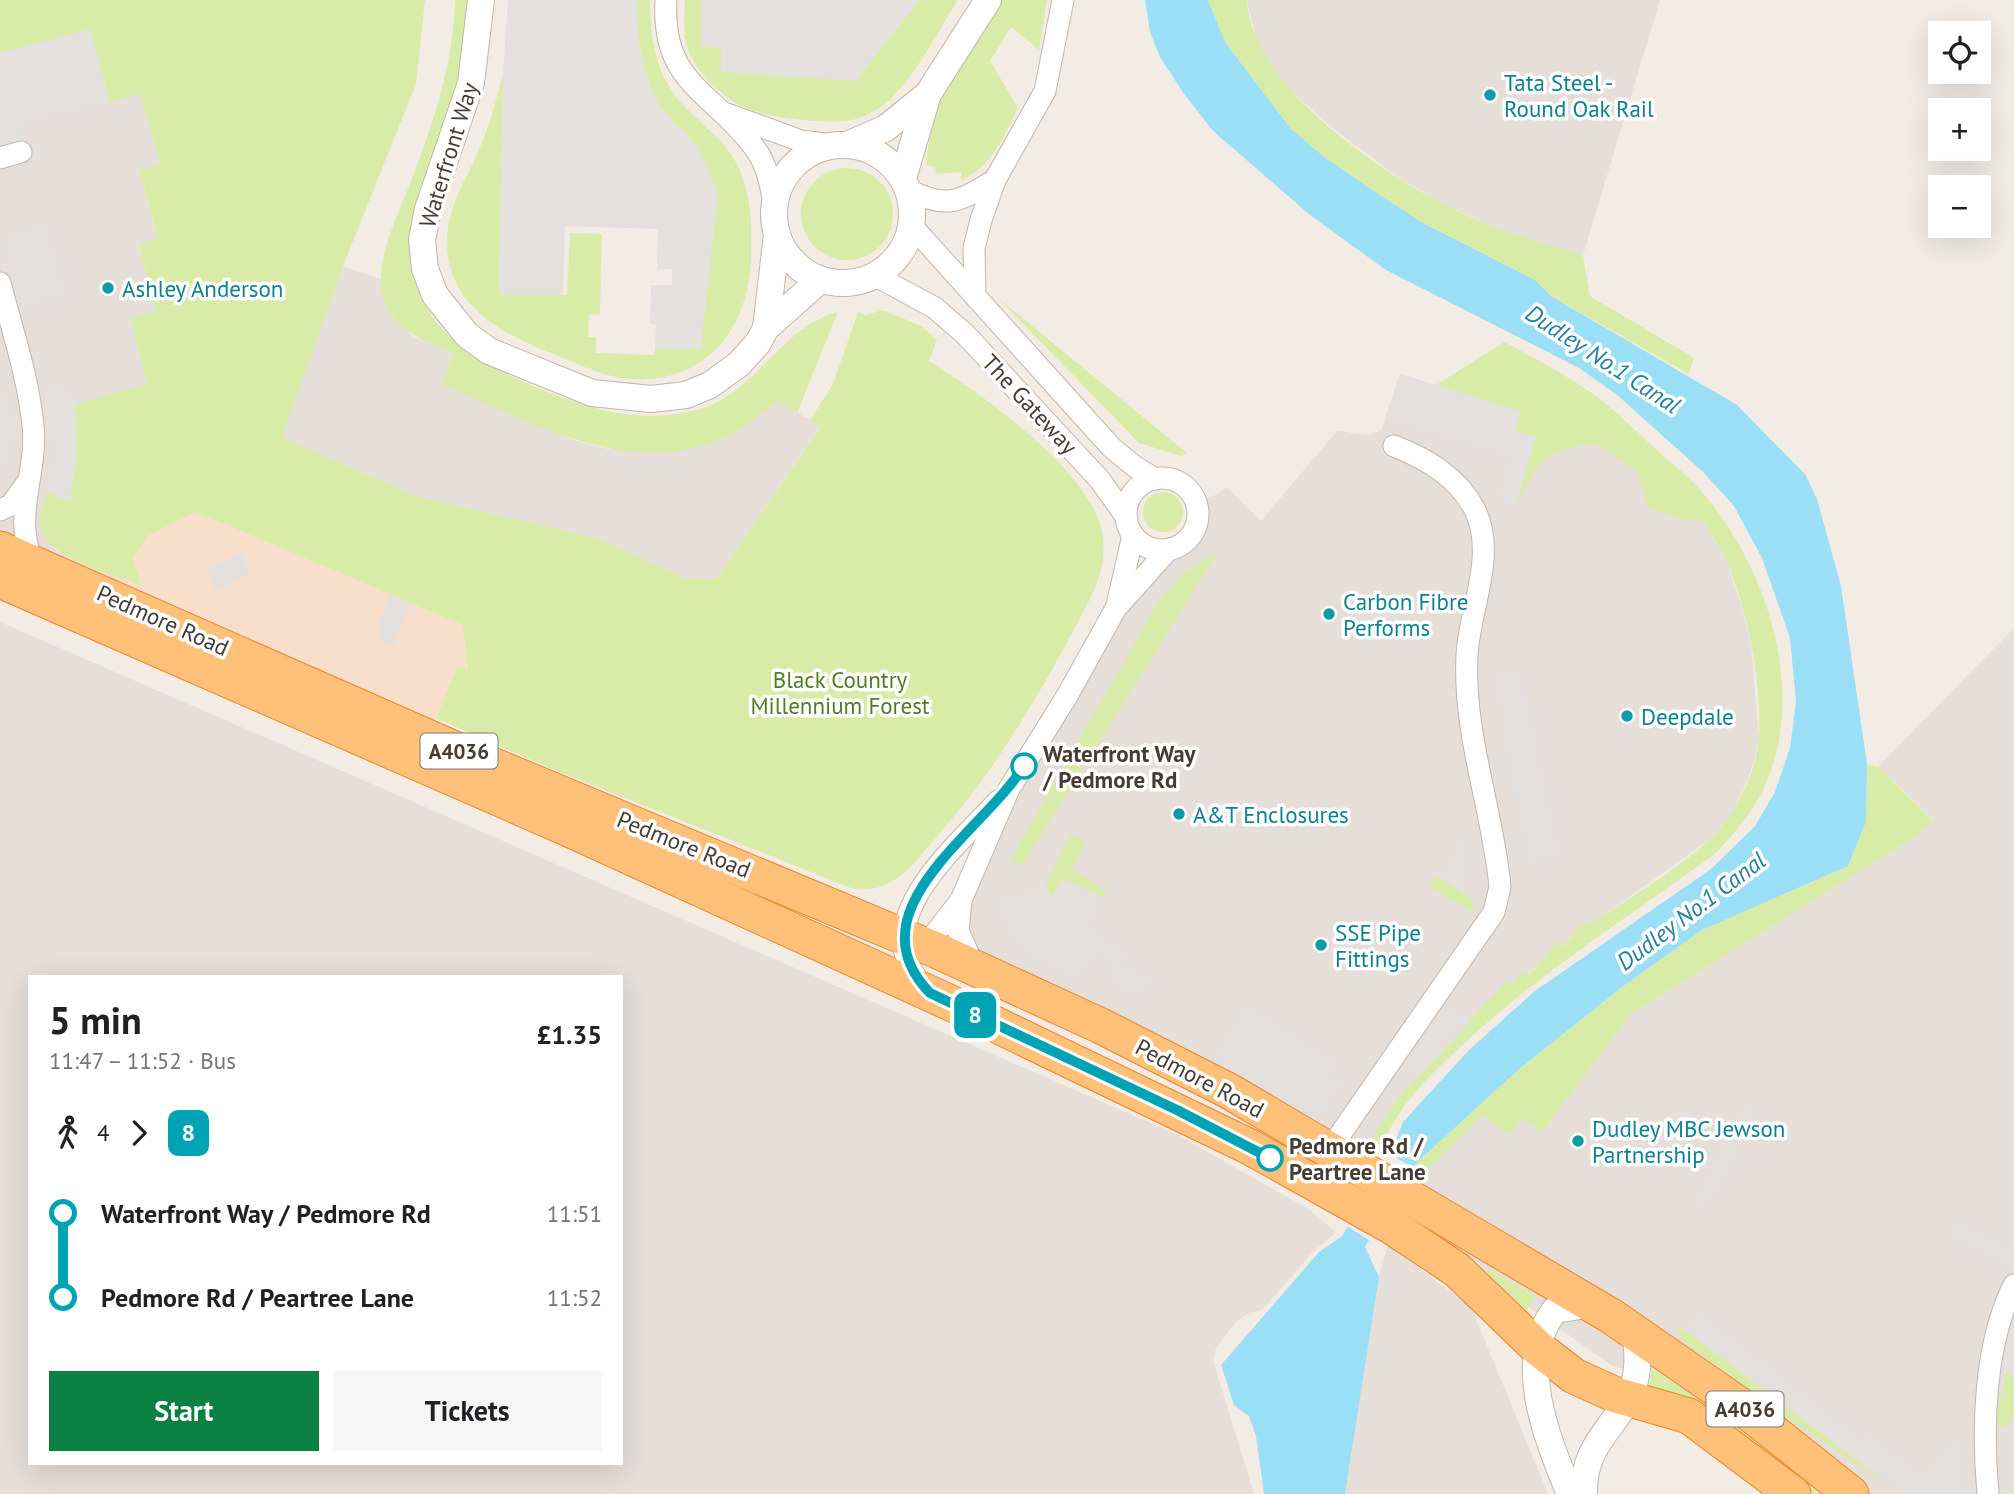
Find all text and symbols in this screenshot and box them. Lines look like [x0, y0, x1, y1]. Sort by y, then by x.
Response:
map controls [1928, 21, 1991, 238]
button: locate [1928, 21, 1991, 84]
place label: Tata Steel - Round Oak Rail [1504, 68, 1654, 123]
street label: Waterfront Way [412, 79, 484, 231]
marker: Tata Steel - Round Oak Rail [1482, 87, 1498, 103]
button: + [1928, 98, 1991, 161]
button: − [1928, 175, 1991, 238]
place label: Ashley Anderson [122, 274, 283, 303]
marker: Ashley Anderson [100, 280, 116, 296]
water label: Dudley No.1 Canal [1520, 297, 1687, 421]
street label: The Gateway [976, 348, 1084, 460]
street label: Pedmore Road [92, 578, 234, 662]
place label: Carbon Fibre Performs [1343, 587, 1468, 642]
marker: Carbon Fibre Performs [1321, 606, 1337, 622]
park label: Black Country Millennium Forest [750, 665, 930, 720]
place label: Deepdale [1641, 702, 1734, 731]
marker: Deepdale [1619, 708, 1635, 724]
road number: A4036 [420, 734, 498, 768]
place label: Waterfront Way / Pedmore Rd [1042, 739, 1197, 794]
marker: Waterfront Way / Pedmore Rd [1011, 753, 1037, 779]
place label: A&T Enclosures [1193, 800, 1349, 829]
street label: Pedmore Road [613, 804, 755, 884]
marker: A&T Enclosures [1171, 806, 1187, 822]
water label: Dudley No.1 Canal [1610, 845, 1772, 977]
place label: SSE Pipe Fittings [1335, 918, 1421, 973]
marker: SSE Pipe Fittings [1313, 937, 1329, 953]
line badge: 8 [952, 992, 998, 1038]
text: 5 min [49, 995, 142, 1044]
text: 8 [968, 999, 982, 1030]
text: £1.35 [537, 1018, 602, 1051]
street label: Pedmore Road [1131, 1032, 1269, 1124]
text: 11:47 – 11:52 · Bus [49, 1046, 236, 1075]
icon: walk [49, 1114, 87, 1152]
icon: forward [120, 1114, 158, 1152]
place label: Dudley MBC Jewson Partnership [1592, 1114, 1785, 1169]
text: 8 [182, 1117, 195, 1148]
text: 4 [97, 1118, 110, 1147]
place label: Pedmore Rd / Peartree Lane [1289, 1131, 1426, 1186]
marker: Dudley MBC Jewson Partnership [1570, 1133, 1586, 1149]
marker: Pedmore Rd / Peartree Lane [1257, 1145, 1283, 1171]
text: Waterfront Way / Pedmore Rd [101, 1197, 431, 1230]
text: 11:51 [547, 1199, 602, 1228]
text: Pedmore Rd / Peartree Lane [101, 1281, 414, 1314]
text: 11:52 [547, 1283, 602, 1312]
button: Start [49, 1371, 319, 1451]
button: Tickets [333, 1371, 602, 1451]
road number: A4036 [1706, 1392, 1784, 1426]

